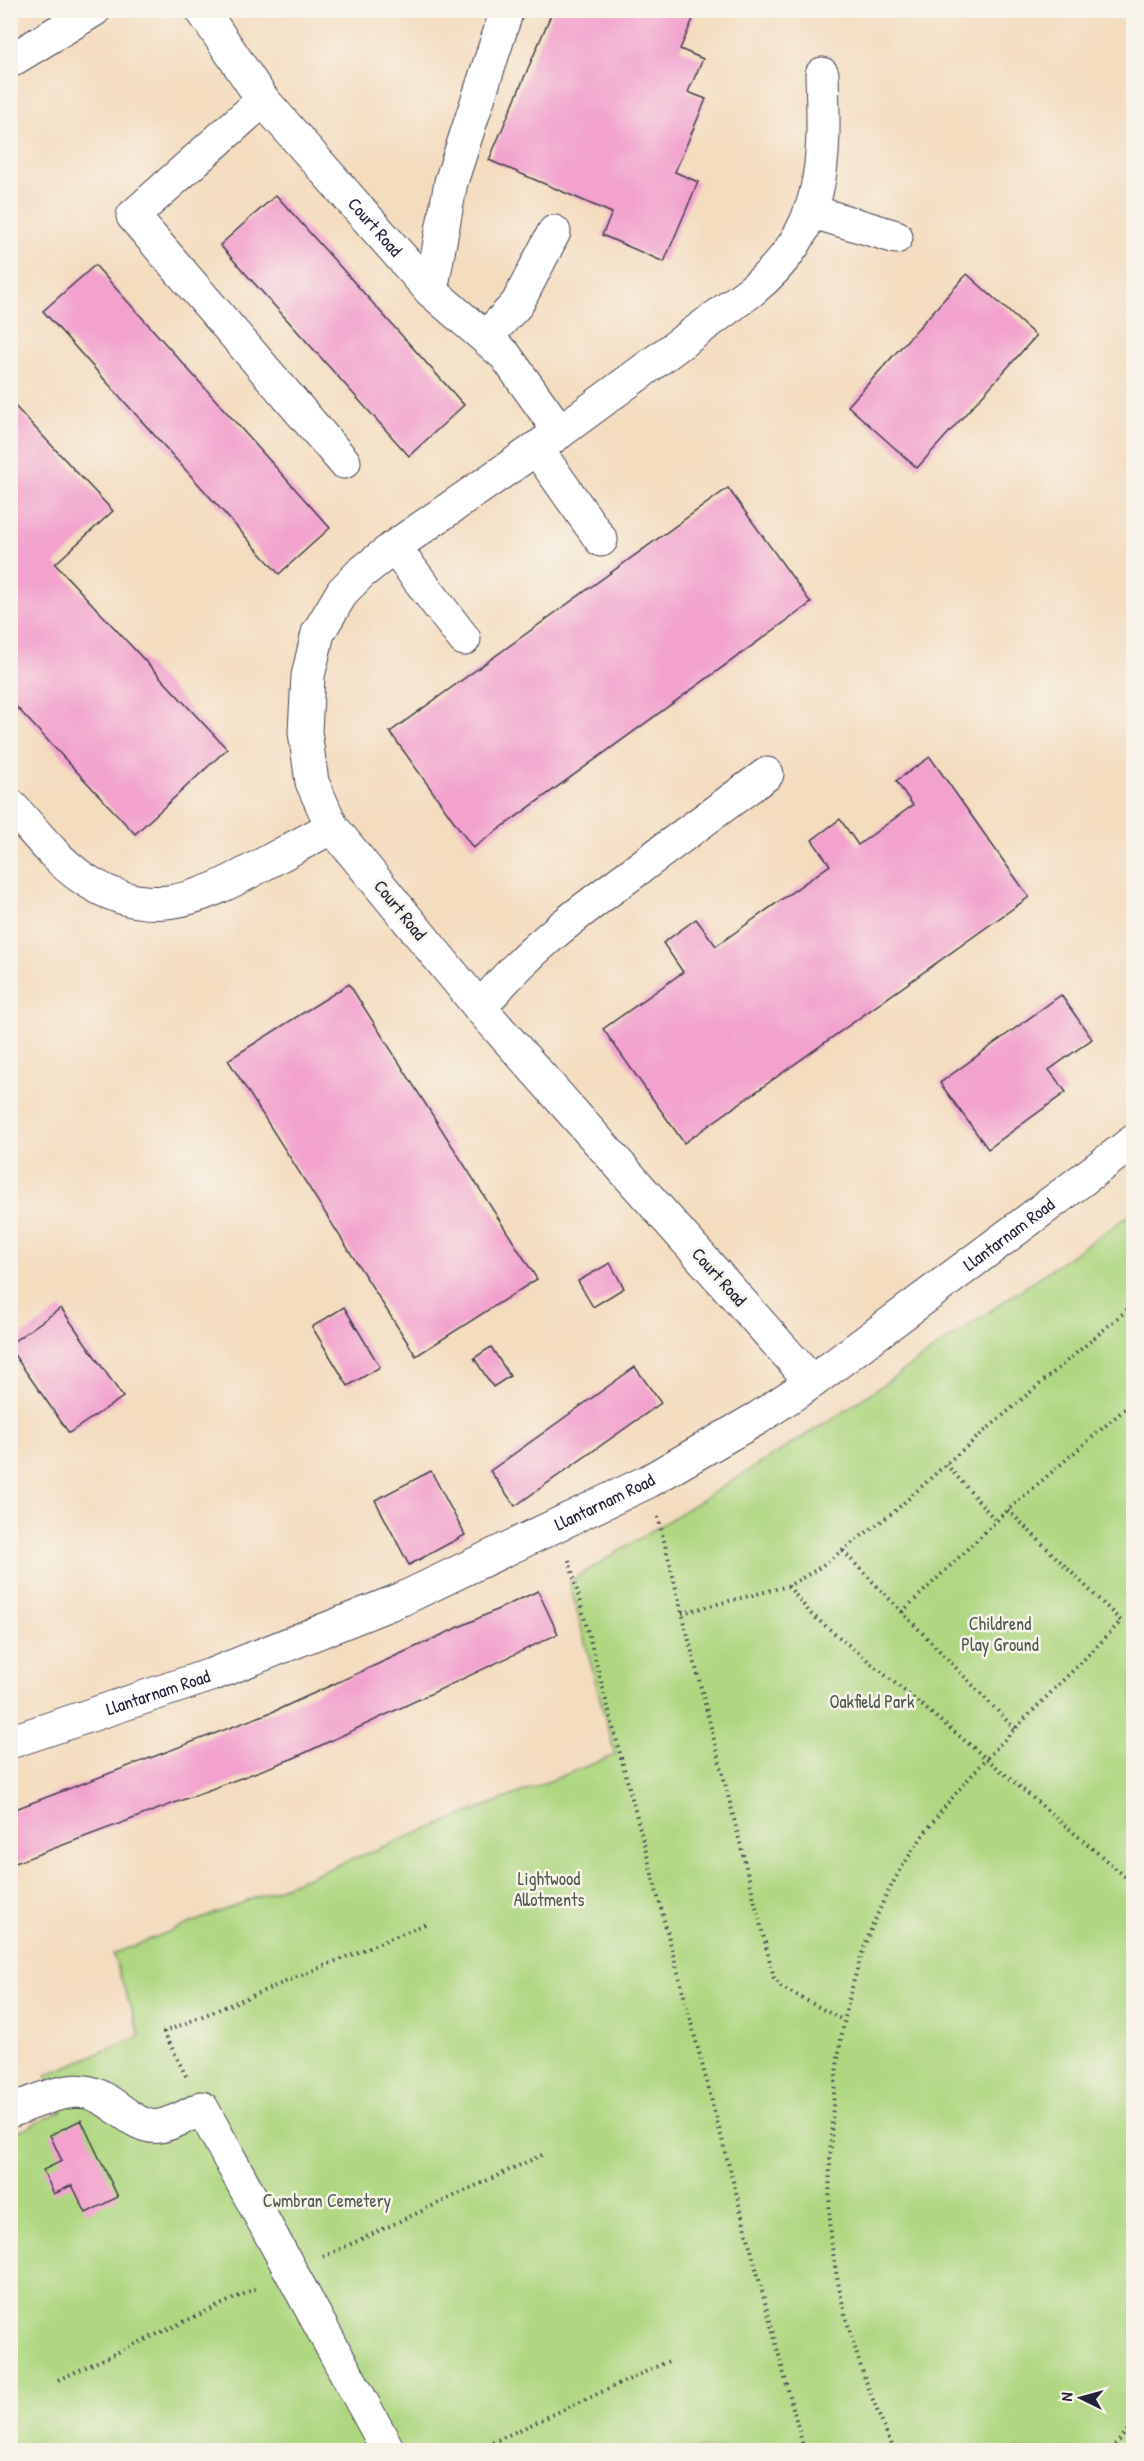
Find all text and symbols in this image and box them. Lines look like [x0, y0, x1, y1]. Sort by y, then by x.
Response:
street label: Court Road [342, 192, 408, 262]
street label: Court Road [368, 874, 432, 945]
street label: Llantarnam Road [958, 1192, 1059, 1277]
street label: Court Road [686, 1242, 752, 1311]
street label: Llantarnam Road [550, 1467, 659, 1536]
park label: Childrend Play Ground [961, 1611, 1039, 1657]
street label: Llantarnam Road [103, 1663, 213, 1721]
park label: Oakfield Park [830, 1689, 915, 1714]
park label: Lightwood Allotments [514, 1866, 584, 1912]
park label: Cwmbran Cemetery [263, 2188, 392, 2213]
north arrow [1051, 2368, 1111, 2428]
text: N [1055, 2391, 1077, 2402]

